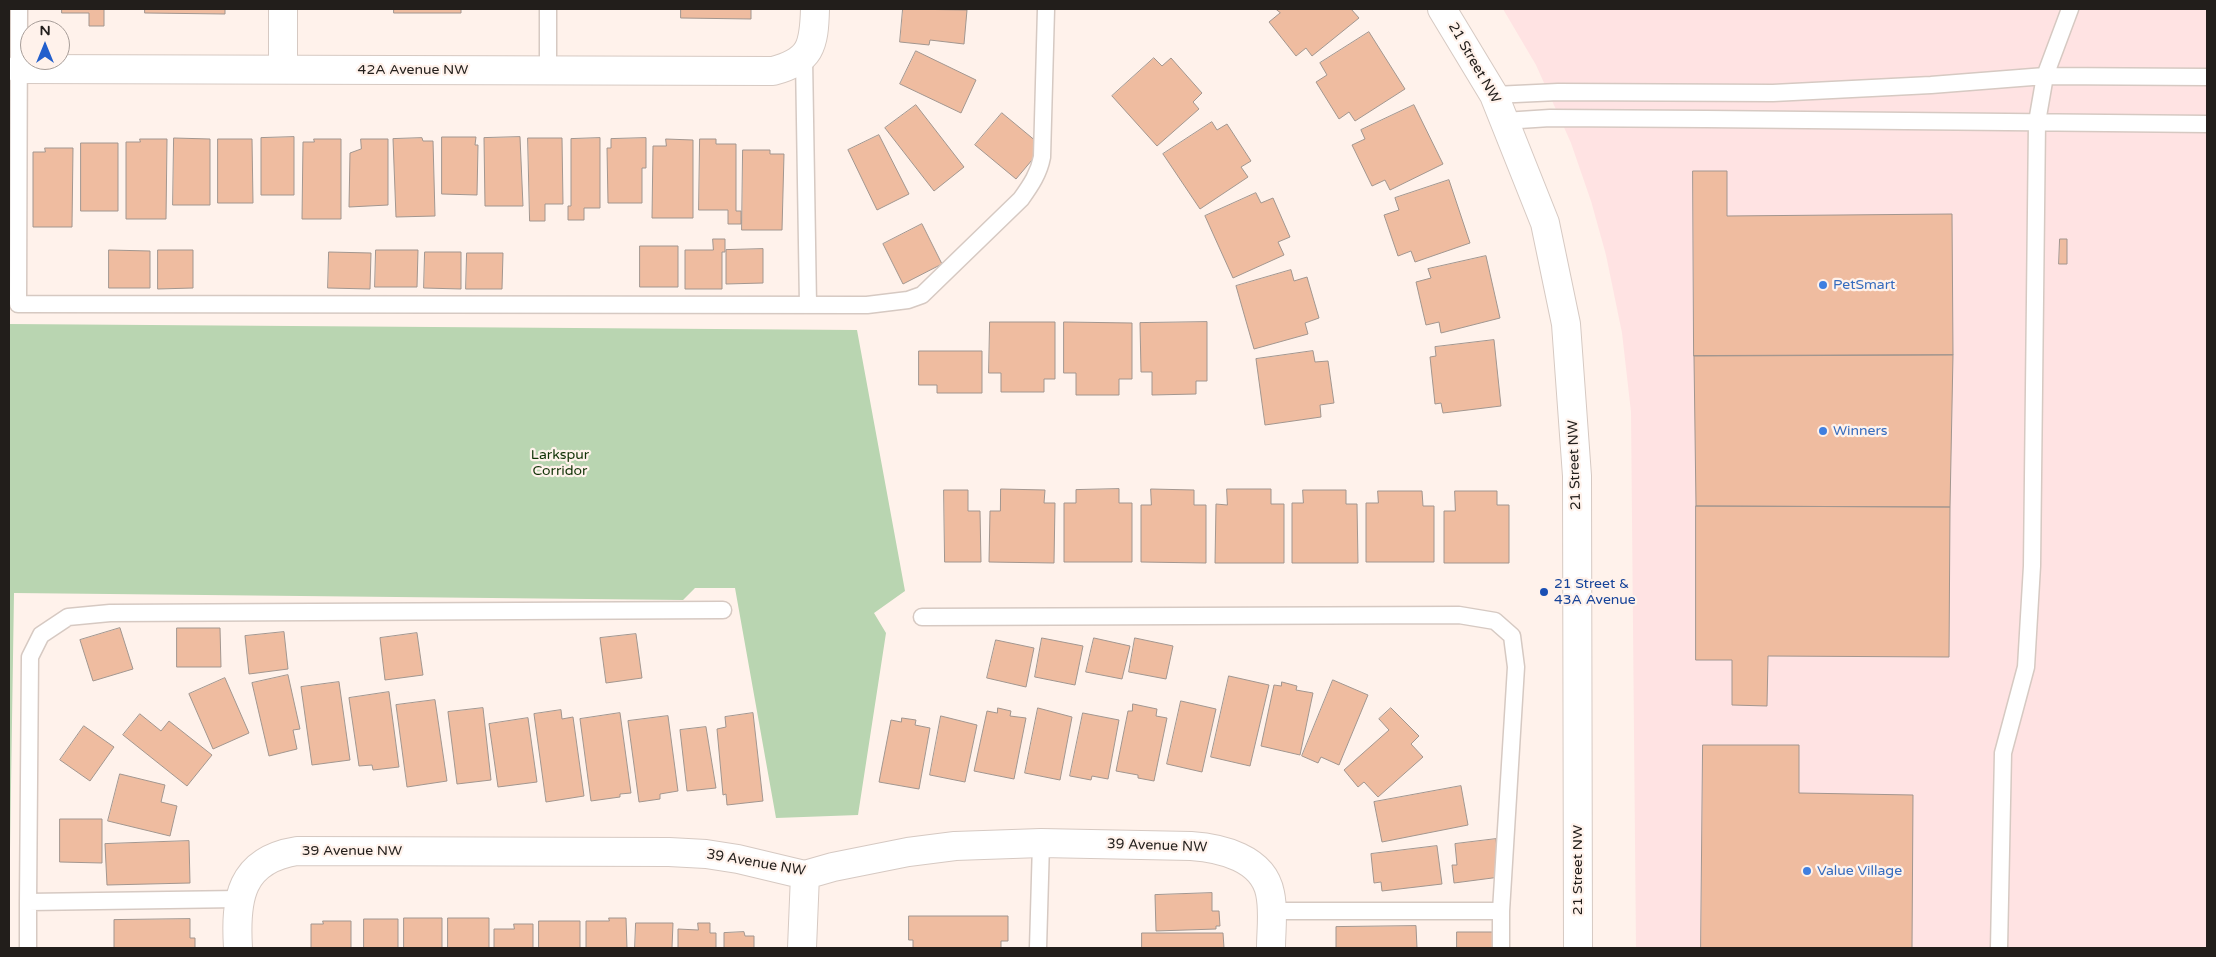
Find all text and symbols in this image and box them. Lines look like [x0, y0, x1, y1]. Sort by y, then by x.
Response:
north arrow [20, 20, 70, 70]
street label: 21 Street NW [1444, 20, 1504, 106]
text: N [39, 22, 51, 39]
street label: 42A Avenue NW [358, 62, 468, 78]
place label: PetSmart [1833, 277, 1895, 293]
marker: PetSmart [1817, 279, 1829, 291]
street label: 21 Street NW [1565, 420, 1585, 510]
place label: Winners [1833, 423, 1888, 439]
marker: Winners [1817, 425, 1829, 437]
park label: Larkspur Corridor [531, 447, 589, 480]
place label: 21 Street & 43A Avenue [1554, 576, 1636, 608]
marker: 21 Street & 43A Avenue [1538, 586, 1550, 598]
street label: 21 Street NW [1570, 825, 1586, 915]
street label: 39 Avenue NW [1107, 836, 1207, 856]
street label: 39 Avenue NW [302, 843, 402, 859]
street label: 39 Avenue NW [705, 846, 807, 880]
place label: Value Village [1817, 863, 1902, 879]
marker: Value Village [1801, 865, 1813, 877]

